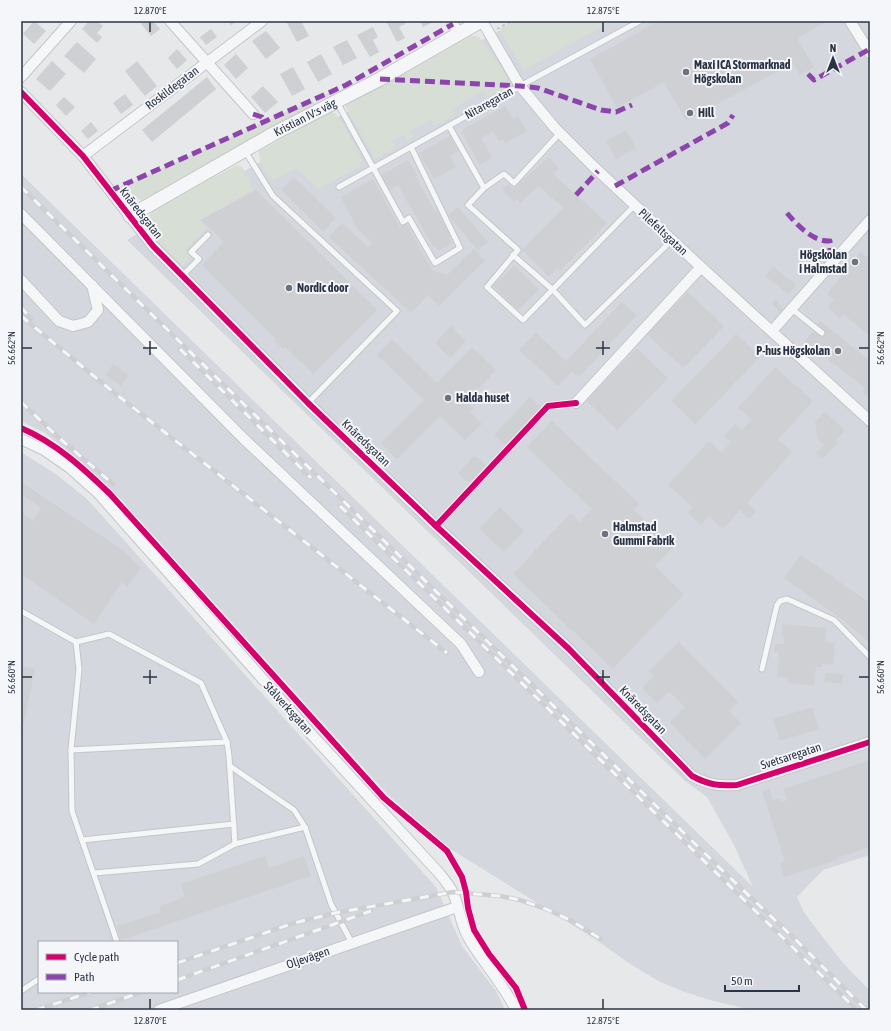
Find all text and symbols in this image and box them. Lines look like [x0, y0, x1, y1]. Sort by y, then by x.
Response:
text: 12.870°E [134, 5, 167, 16]
text: 12.875°E [587, 5, 620, 16]
north arrow [813, 38, 853, 78]
text: N [830, 42, 836, 54]
place label: Maxi ICA Stormarknad Högskolan [694, 58, 791, 86]
street label: Roskildegatan [143, 63, 201, 113]
marker: Maxi ICA Stormarknad Högskolan [681, 67, 691, 77]
street label: Nitaregatan [462, 84, 516, 122]
street label: Kristian IV:s väg [272, 95, 339, 139]
place label: Hill [698, 106, 715, 120]
marker: Hill [685, 108, 695, 118]
street label: Knäredsgatan [117, 184, 165, 242]
street label: Pilefeltsgatan [636, 206, 690, 258]
place label: Högskolan i Halmstad [799, 248, 847, 276]
marker: Högskolan i Halmstad [850, 257, 860, 267]
place label: Nordic door [297, 281, 349, 295]
marker: Nordic door [284, 283, 294, 293]
text: 56.662°N [6, 331, 17, 365]
text: 56.662°N [875, 331, 886, 365]
place label: P-hus Högskolan [756, 344, 830, 358]
marker: P-hus Högskolan [833, 346, 843, 356]
place label: Halda huset [456, 391, 510, 405]
marker: Halda huset [443, 393, 453, 403]
street label: Knäredsgatan [339, 417, 393, 469]
place label: Halmstad Gummi Fabrik [613, 520, 675, 548]
marker: Halmstad Gummi Fabrik [600, 529, 610, 539]
text: 56.660°N [6, 660, 17, 694]
text: 56.660°N [875, 660, 886, 694]
street label: Stålverksgatan [261, 679, 315, 737]
street label: Knäredsgatan [617, 683, 669, 737]
street label: Svetsaregatan [759, 740, 823, 772]
legend [38, 941, 178, 993]
street label: Oljevägen [285, 944, 331, 972]
text: Cycle path [74, 950, 119, 964]
scale bar [725, 967, 799, 993]
text: Path [74, 970, 95, 984]
text: 50 m [731, 974, 753, 988]
text: 12.870°E [134, 1015, 167, 1026]
text: 12.875°E [587, 1015, 620, 1026]

